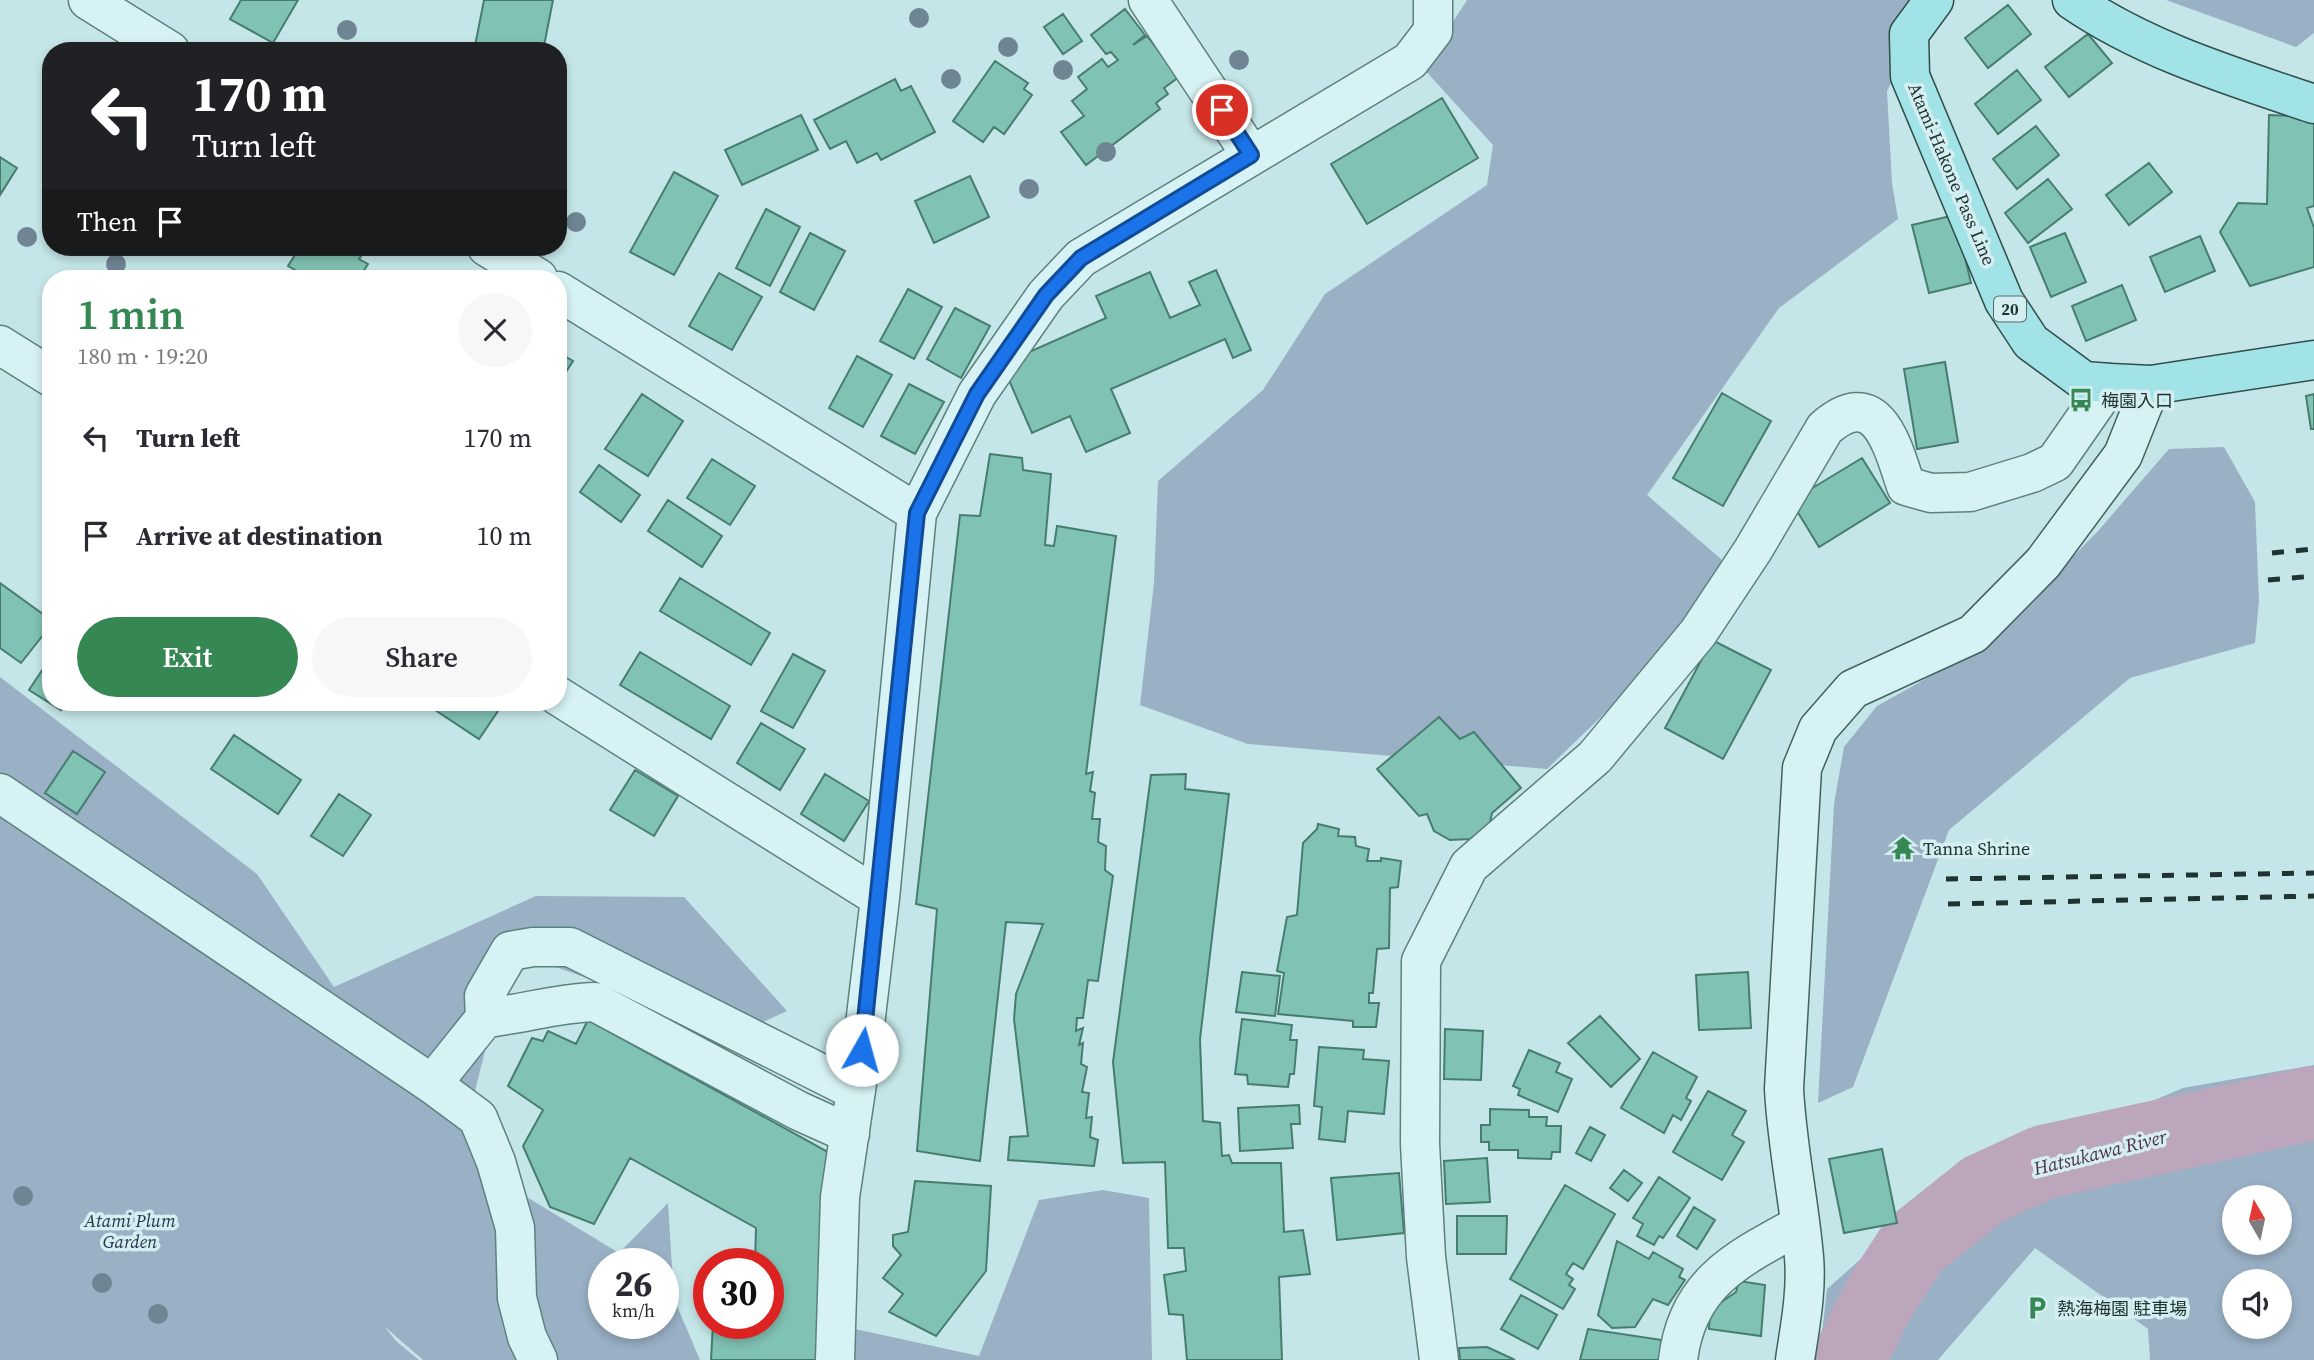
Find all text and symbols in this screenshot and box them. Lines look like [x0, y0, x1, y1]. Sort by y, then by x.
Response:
text: 170 m [192, 60, 327, 127]
icon: left [77, 70, 168, 161]
street label: Atami-Hakone Pass Line [1902, 79, 2002, 269]
pin [1192, 80, 1252, 140]
icon: arrive [1203, 91, 1241, 129]
text: Turn left [192, 124, 316, 168]
icon: arrive [151, 203, 189, 241]
text: Then [77, 204, 137, 240]
text: 1 min [77, 285, 185, 343]
button: close [458, 293, 532, 367]
road number: 20 [1994, 296, 2026, 322]
text: 180 m · 19:20 [77, 340, 208, 372]
bus stop icon: 梅園入口 [2067, 386, 2095, 414]
place label: 梅園入口 [2101, 388, 2173, 413]
icon: left [77, 419, 115, 457]
text: Turn left [136, 420, 240, 456]
text: 170 m [464, 420, 532, 456]
icon: arrive [77, 517, 115, 555]
text: Arrive at destination [136, 518, 383, 554]
text: 10 m [477, 518, 532, 554]
button: Exit [77, 617, 298, 697]
button: Share [312, 617, 532, 697]
temple icon: Tanna Shrine [1889, 834, 1917, 862]
place label: Tanna Shrine [1923, 836, 2030, 861]
position arrow [825, 1013, 899, 1087]
water label: Hatsukawa River [2030, 1123, 2171, 1181]
north arrow [2222, 1185, 2292, 1255]
map controls [2222, 1185, 2292, 1339]
park label: Atami Plum Garden [83, 1208, 176, 1254]
speed limit sign: 30 [693, 1248, 784, 1339]
text: 26 [615, 1260, 652, 1308]
button: sound [2222, 1269, 2292, 1339]
parking icon: 熱海梅園 駐車場 [2023, 1294, 2051, 1322]
place label: 熱海梅園 駐車場 [2057, 1296, 2187, 1321]
text: km/h [612, 1298, 655, 1323]

